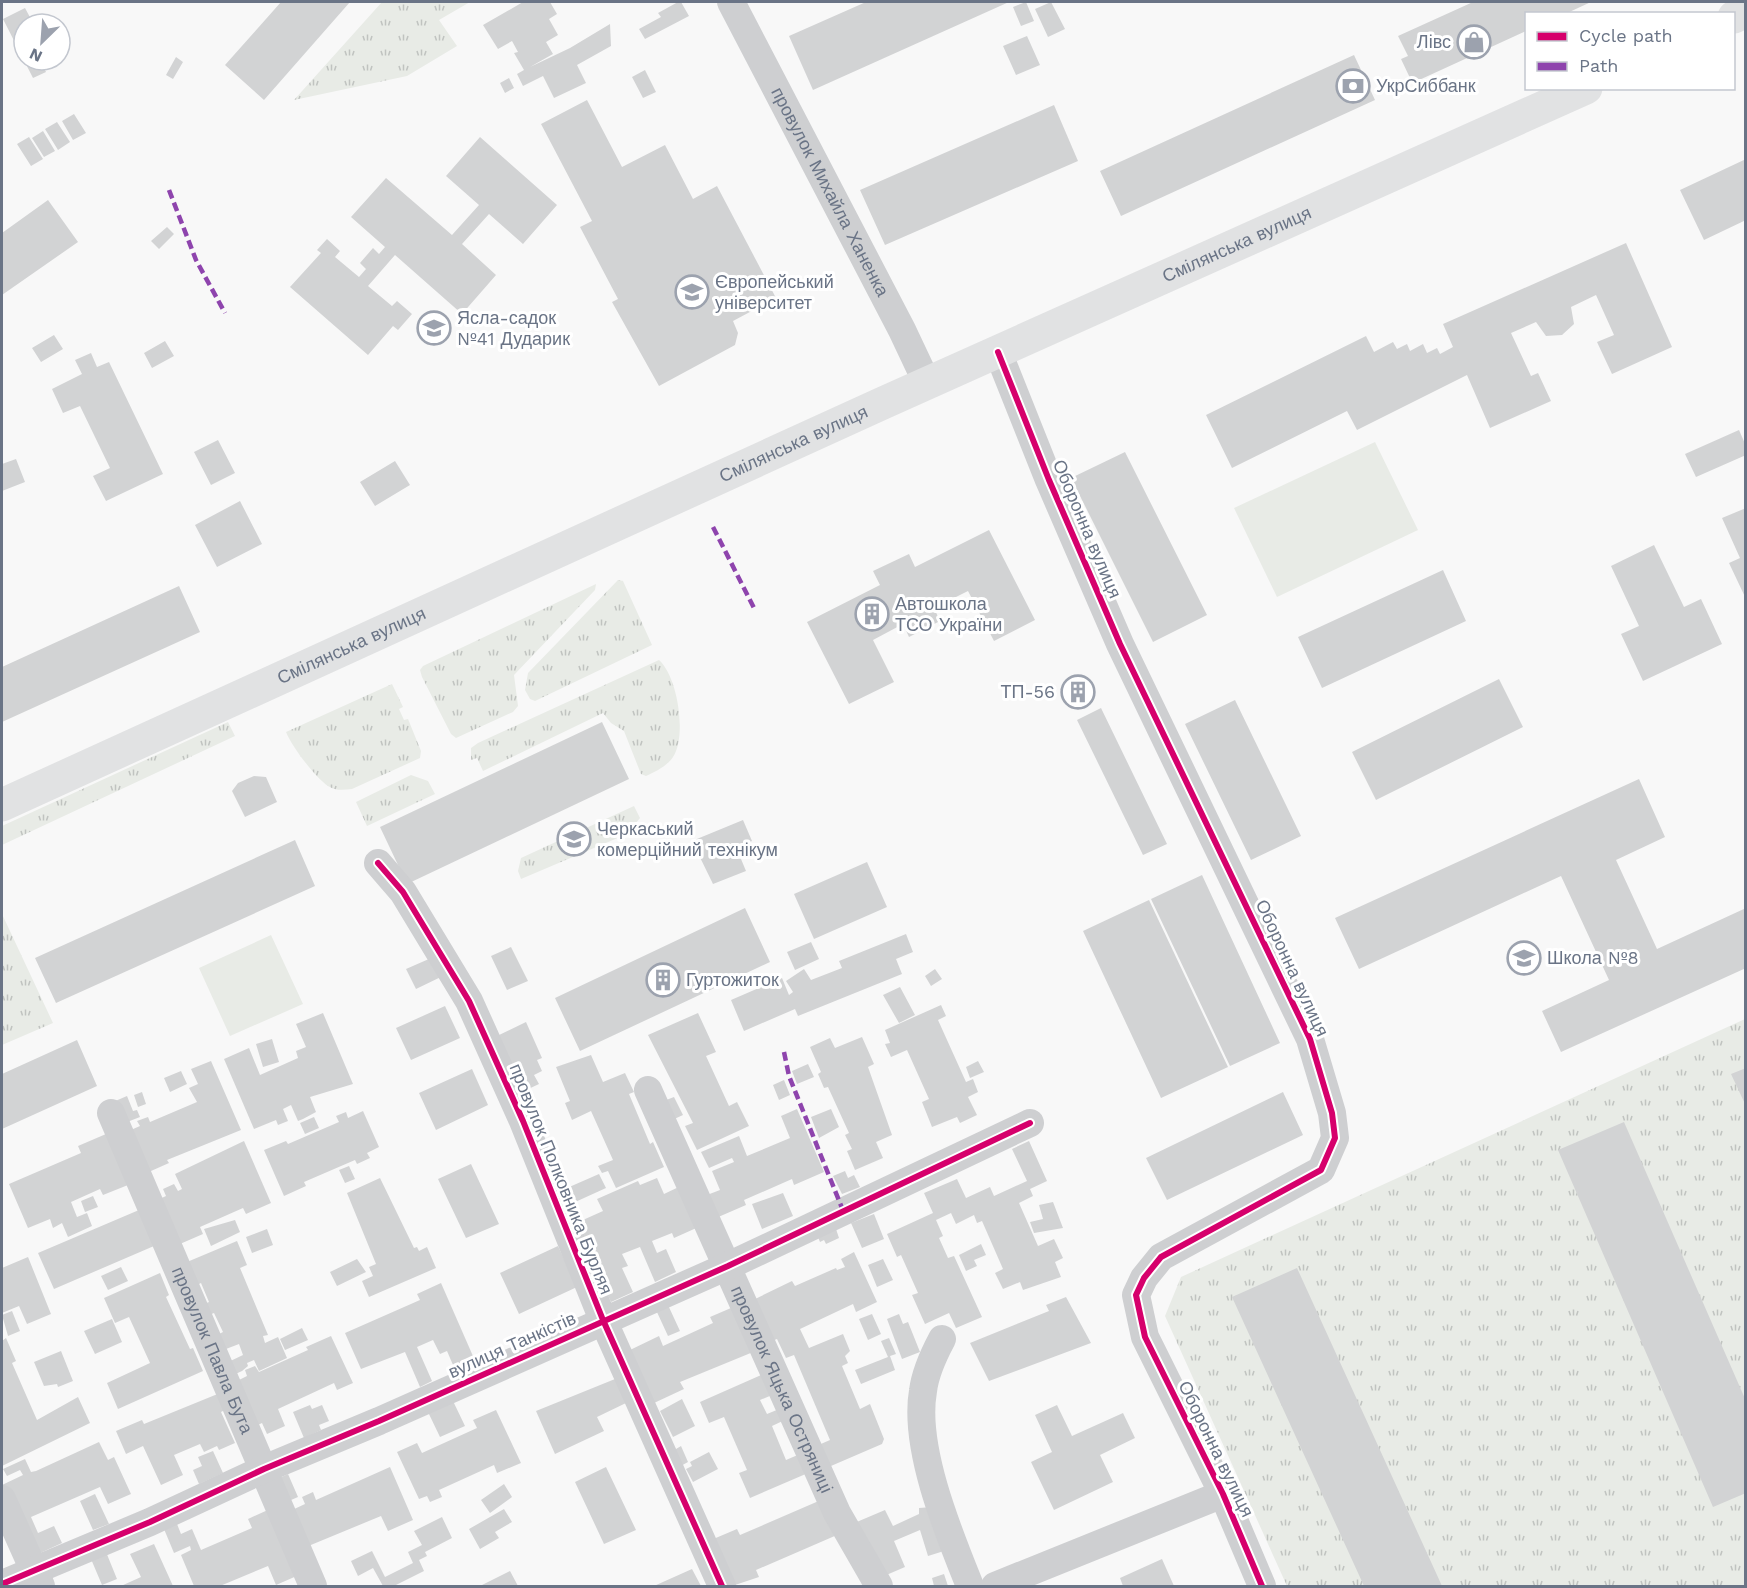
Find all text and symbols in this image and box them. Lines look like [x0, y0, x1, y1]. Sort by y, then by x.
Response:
north arrow [12, 12, 72, 72]
legend [1525, 12, 1735, 90]
shop icon: Лівс [1456, 24, 1492, 60]
text: Cycle path [1579, 25, 1673, 46]
place label: Лівс [1417, 31, 1451, 52]
text: N [26, 44, 45, 66]
text: Path [1579, 55, 1619, 76]
bank icon: УкрСиббанк [1335, 68, 1371, 104]
place label: УкрСиббанк [1376, 75, 1476, 96]
street label: провулок Михайла Ханенка [767, 83, 894, 301]
street label: Смілянська вулиця [1159, 202, 1314, 287]
place label: Європейський університет [715, 271, 834, 313]
school or university icon: Європейський університет [674, 274, 710, 310]
place label: Ясла-садок №41 Дударик [457, 307, 570, 349]
school or university icon: Ясла-садок №41 Дударик [416, 310, 452, 346]
street label: Смілянська вулиця [716, 400, 871, 486]
street label: Оборонна вулиця [1049, 456, 1126, 601]
place label: Автошкола ТСО України [895, 593, 1002, 635]
building icon: Автошкола ТСО України [854, 596, 890, 632]
street label: Смілянська вулиця [274, 602, 429, 688]
building icon: ТП-56 [1060, 674, 1096, 710]
place label: ТП-56 [1000, 681, 1055, 702]
place label: Черкаський комерційний технікум [597, 818, 778, 860]
school or university icon: Черкаський комерційний технікум [556, 821, 592, 857]
street label: Оборонна вулиця [1252, 896, 1333, 1040]
school or university icon: Школа №8 [1506, 940, 1542, 976]
place label: Школа №8 [1547, 947, 1639, 968]
building icon: Гуртожиток [645, 962, 681, 998]
place label: Гуртожиток [686, 969, 779, 990]
street label: провулок Полковника Бурляя [505, 1060, 617, 1297]
street label: провулок Павла Бута [168, 1263, 258, 1438]
street label: провулок Яцька Остряниці [727, 1282, 838, 1496]
street label: вулиця Танкістів [445, 1307, 579, 1382]
street label: Оборонна вулиця [1174, 1377, 1258, 1520]

